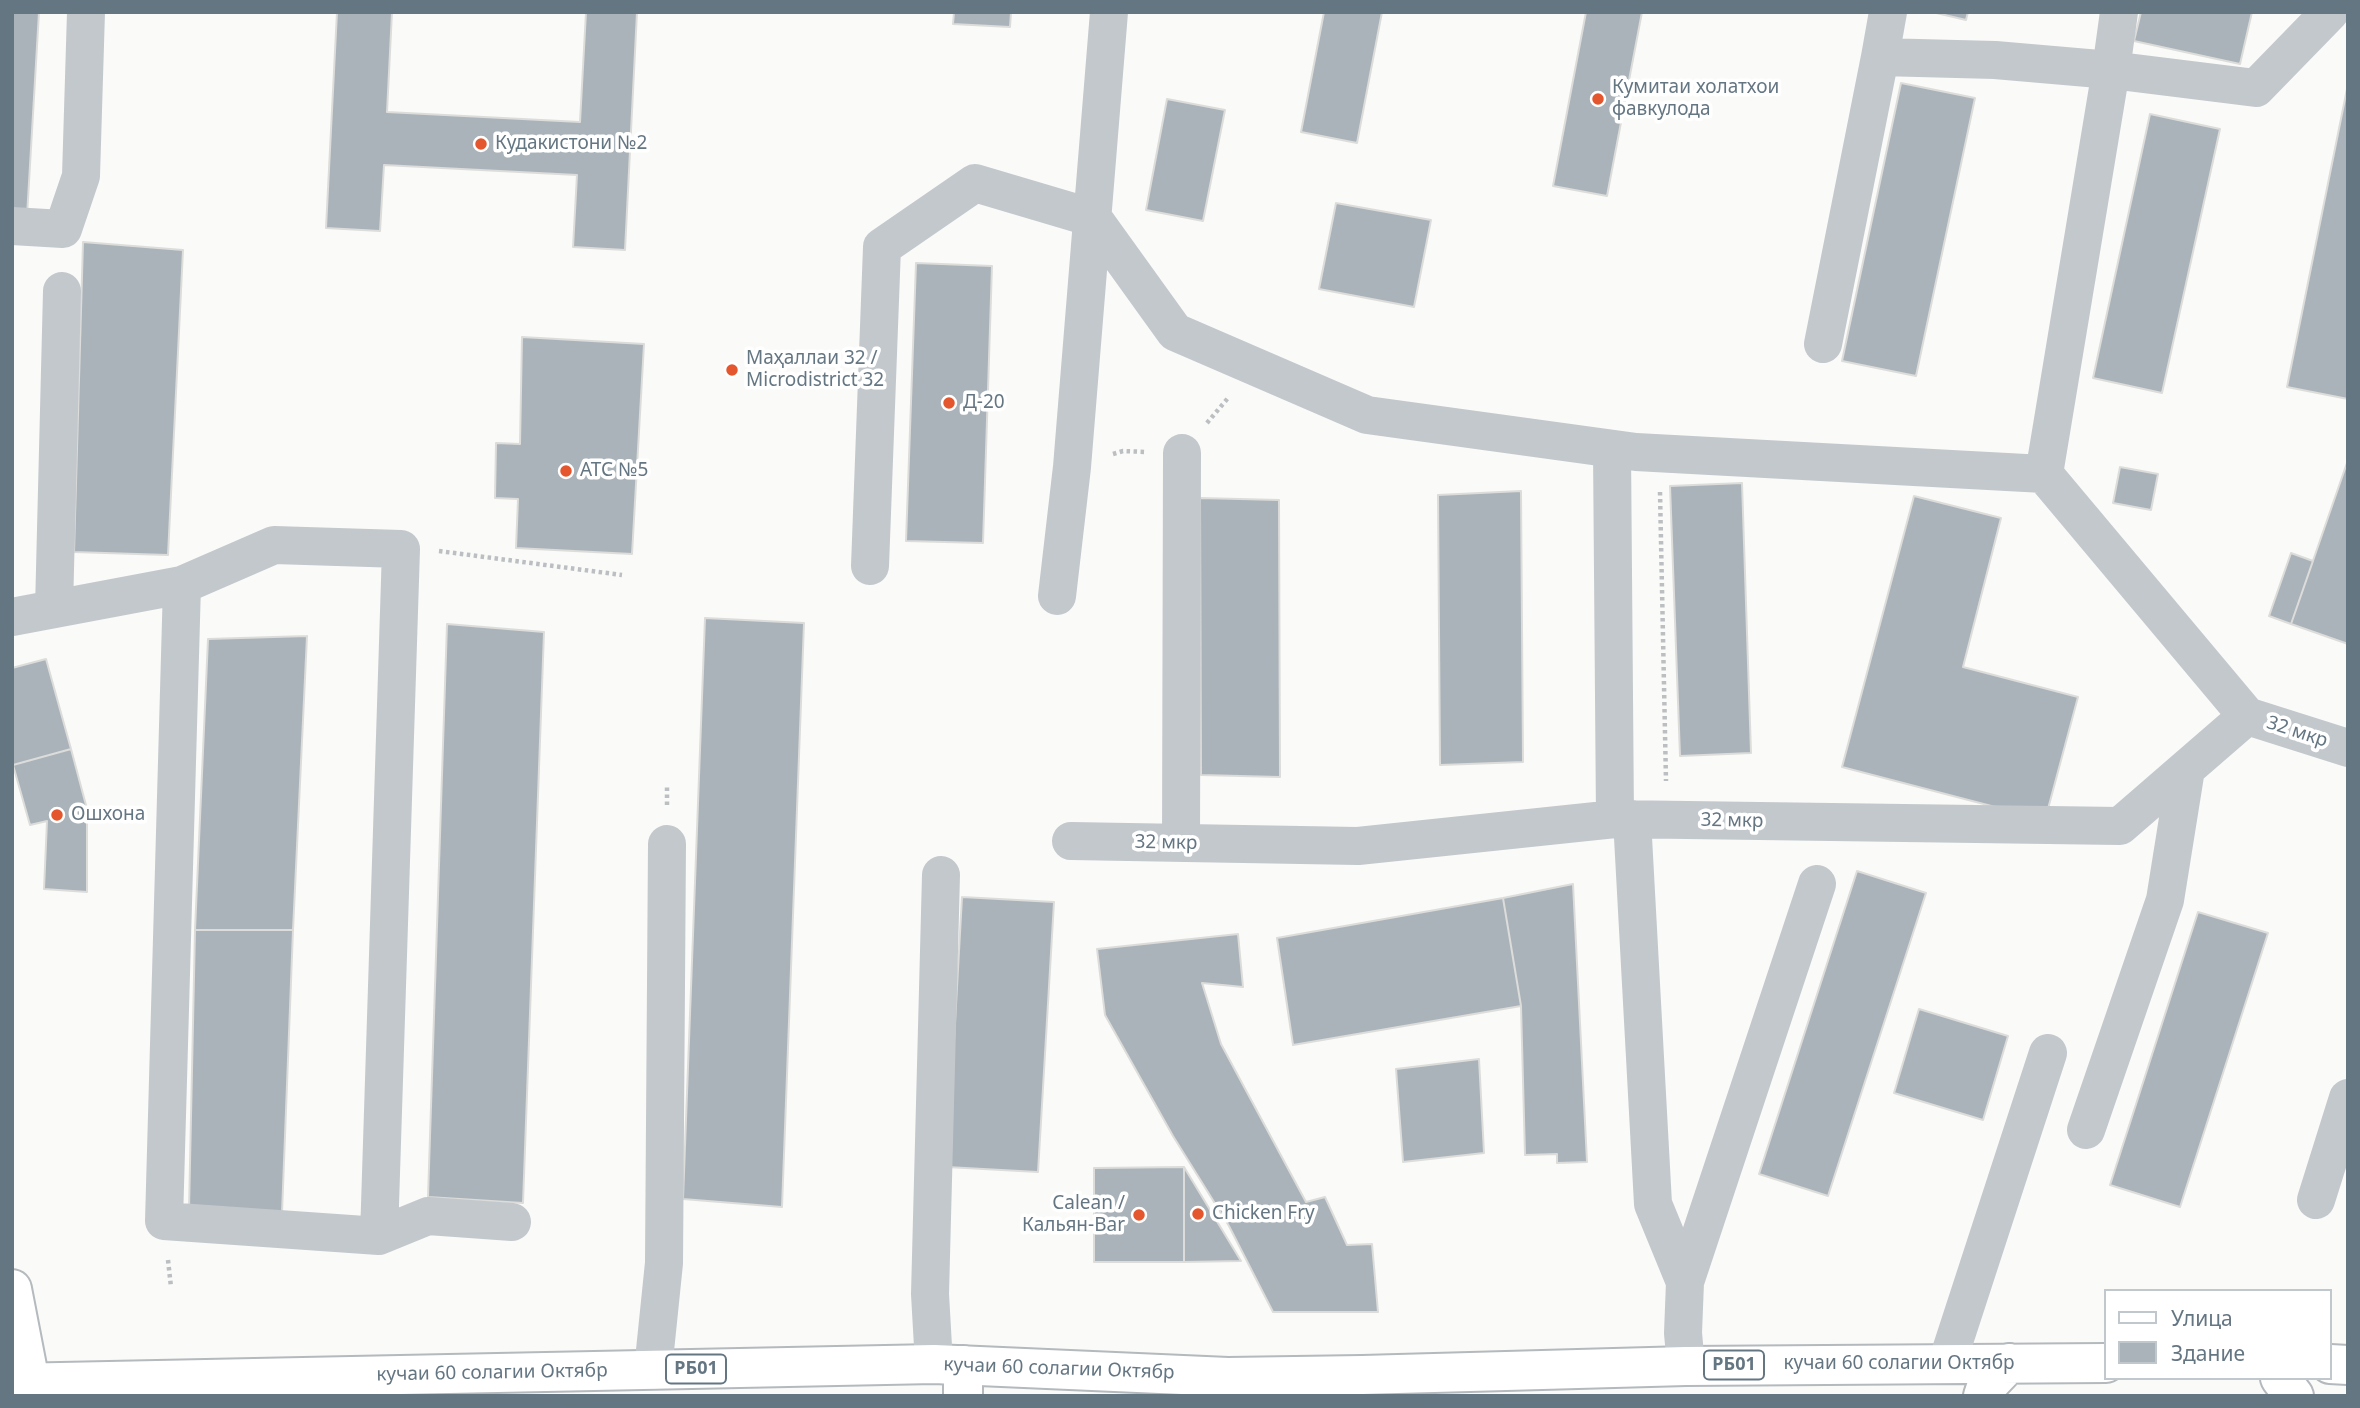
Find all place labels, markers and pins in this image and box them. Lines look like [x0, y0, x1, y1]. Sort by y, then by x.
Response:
place label: Кумитаи холатхои фавкулода [1612, 77, 1779, 121]
marker: Кумитаи холатхои фавкулода [1590, 91, 1606, 107]
place label: Кудакистони №2 [495, 133, 647, 155]
marker: Кудакистони №2 [473, 136, 489, 152]
place label: Маҳаллаи 32 / Microdistrict 32 [746, 348, 884, 392]
marker: Маҳаллаи 32 / Microdistrict 32 [724, 362, 740, 378]
place label: Д-20 [963, 392, 1005, 414]
marker: Д-20 [941, 395, 957, 411]
place label: АТС №5 [580, 460, 648, 482]
marker: АТС №5 [558, 463, 574, 479]
place label: Ошхона [71, 804, 145, 826]
marker: Ошхона [49, 807, 65, 823]
place label: Calean / Кальян-Bar [1022, 1193, 1125, 1237]
place label: Chicken Fry [1212, 1203, 1315, 1225]
marker: Chicken Fry [1190, 1206, 1206, 1222]
marker: Calean / Кальян-Bar [1131, 1207, 1147, 1223]

